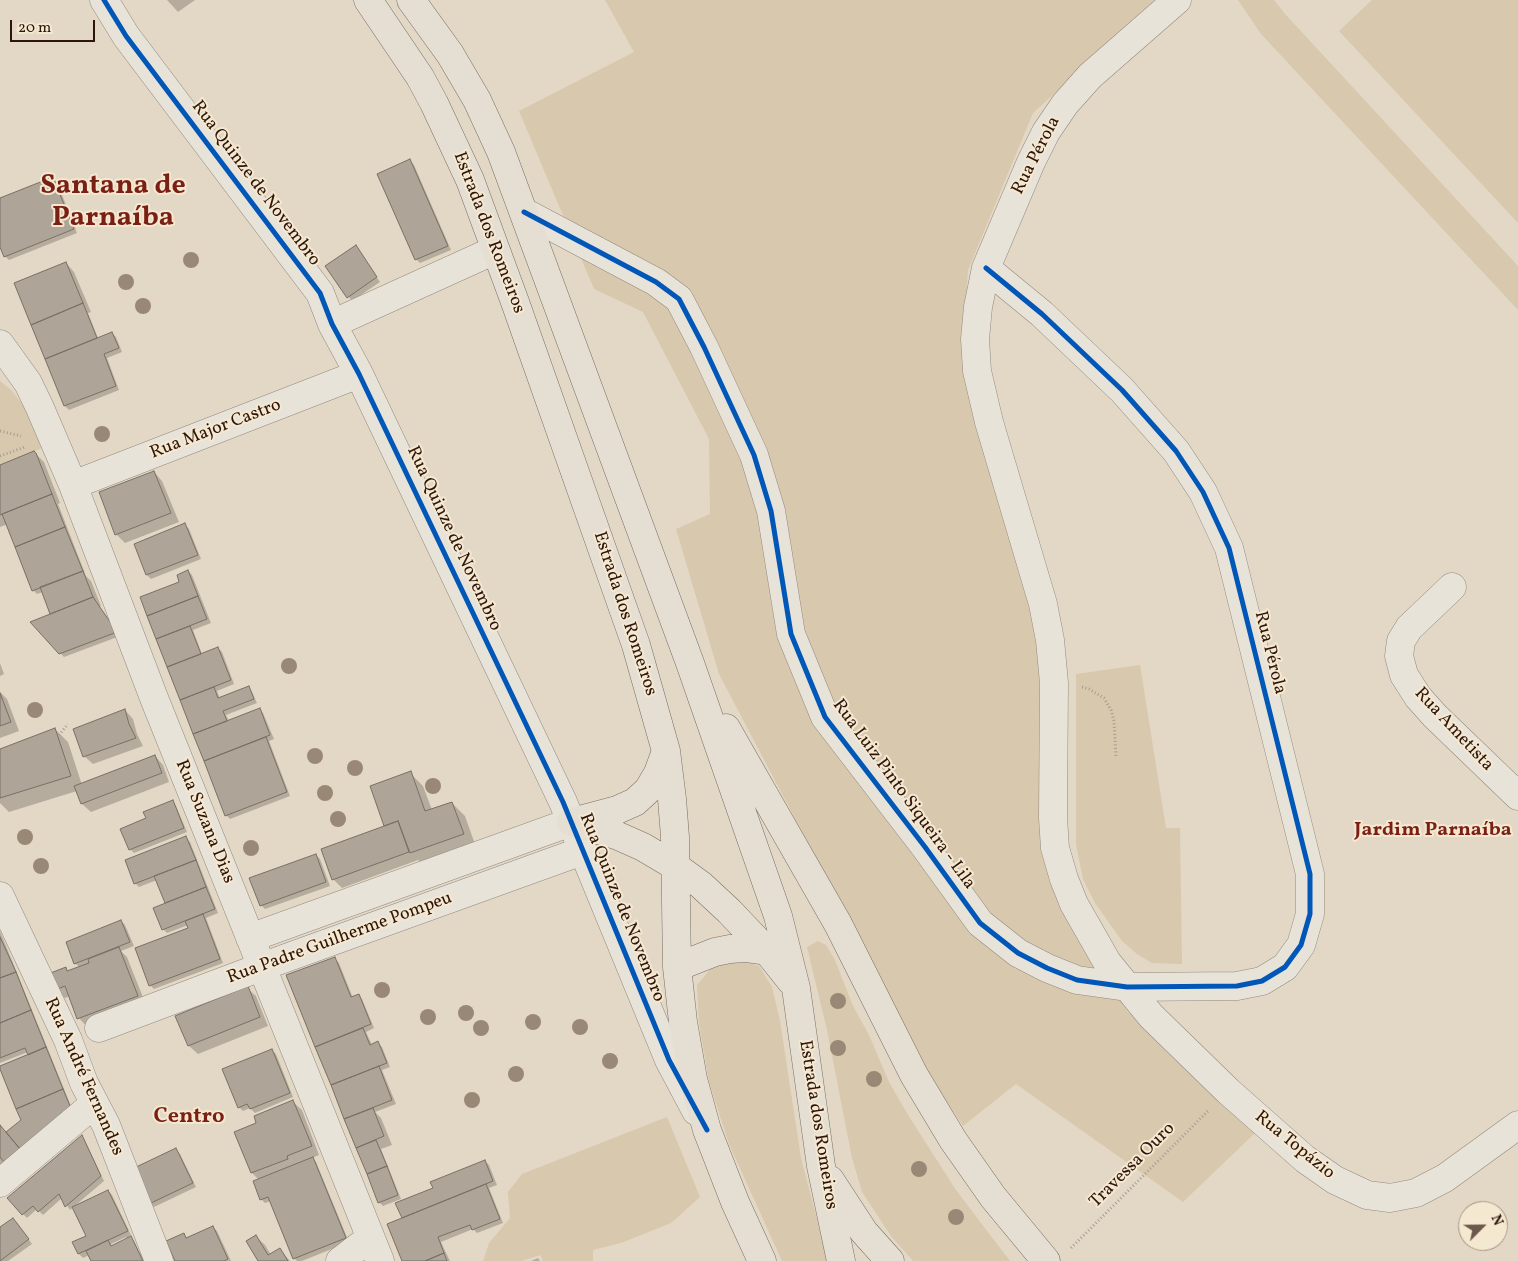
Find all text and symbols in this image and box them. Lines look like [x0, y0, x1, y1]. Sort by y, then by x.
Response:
scale bar [12, 10, 98, 42]
text: 20 m [18, 18, 51, 39]
street label: Rua Quinze de Novembro [186, 97, 324, 271]
street label: Rua Pérola [1008, 113, 1066, 199]
street label: Estrada dos Romeiros [447, 149, 529, 317]
district label: Santana de Parnaíba [40, 171, 186, 237]
street label: Rua Major Castro [148, 395, 284, 465]
street label: Rua Quinze de Novembro [401, 443, 505, 635]
street label: Estrada dos Romeiros [587, 529, 661, 699]
street label: Rua Pérola [1248, 609, 1290, 697]
street label: Rua Ametista [1409, 684, 1497, 776]
street label: Rua Luiz Pinto Siqueira - Lila [827, 696, 979, 894]
street label: Rua Suzana Dias [169, 757, 239, 887]
street label: Rua Quinze de Novembro [573, 811, 669, 1005]
district label: Jardim Parnaíba [1354, 819, 1512, 843]
street label: Rua Padre Guilherme Pompeu [225, 888, 455, 990]
street label: Rua André Fernandes [38, 995, 128, 1159]
street label: Estrada dos Romeiros [793, 1039, 841, 1211]
district label: Centro [153, 1105, 225, 1131]
street label: Rua Topázio [1249, 1107, 1339, 1185]
street label: Travessa Ouro [1086, 1119, 1180, 1213]
north arrow [1458, 1201, 1508, 1251]
text: N [1486, 1212, 1507, 1229]

